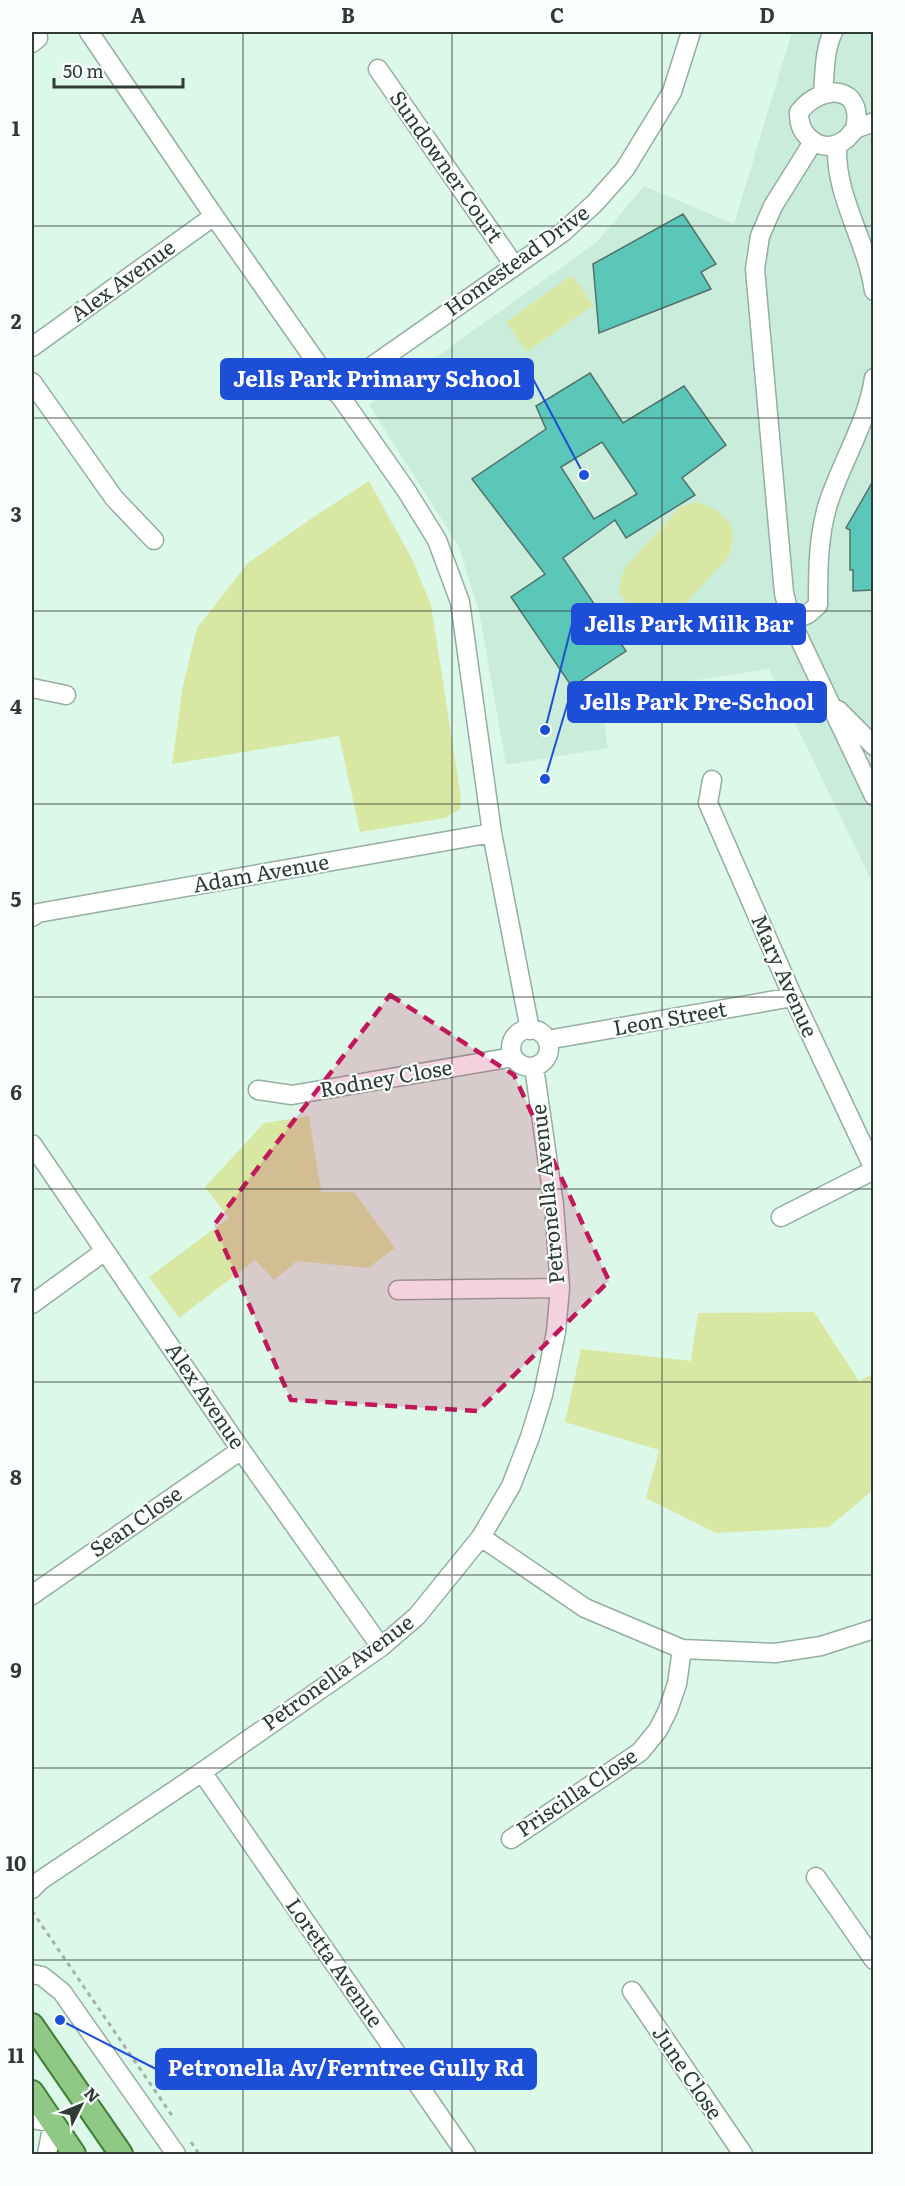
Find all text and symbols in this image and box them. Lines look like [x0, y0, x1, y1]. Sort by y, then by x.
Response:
text: A [130, 0, 146, 29]
text: B [341, 0, 355, 29]
text: C [550, 0, 564, 29]
text: D [759, 0, 775, 29]
scale bar [54, 51, 183, 89]
text: 50 m [63, 57, 104, 84]
street label: Sundowner Court [384, 83, 513, 248]
text: 1 [12, 112, 20, 142]
street label: Homestead Drive [437, 196, 594, 322]
street label: Alex Avenue [63, 230, 180, 328]
text: 2 [11, 305, 22, 335]
callout: Jells Park Primary School [221, 359, 533, 399]
text: Jells Park Primary School [233, 361, 521, 394]
text: 3 [10, 498, 22, 528]
callout: Jells Park Milk Bar [572, 604, 805, 644]
text: Jells Park Milk Bar [584, 606, 794, 639]
callout: Jells Park Pre-School [568, 682, 826, 722]
text: Jells Park Pre-School [580, 684, 814, 717]
text: 4 [10, 690, 22, 720]
street label: Adam Avenue [190, 844, 331, 899]
text: 5 [11, 883, 22, 913]
street label: Mary Avenue [745, 909, 827, 1042]
street label: Leon Street [610, 991, 729, 1042]
street label: Rodney Close [317, 1050, 454, 1103]
text: 6 [10, 1076, 22, 1106]
street label: Petronella Avenue [521, 1103, 570, 1286]
text: 7 [11, 1269, 22, 1299]
street label: Alex Avenue [160, 1335, 254, 1454]
text: 8 [10, 1461, 22, 1491]
street label: Sean Close [82, 1477, 187, 1563]
street label: Petronella Avenue [254, 1605, 419, 1737]
text: 9 [10, 1654, 22, 1684]
street label: Priscilla Close [509, 1739, 642, 1843]
text: 10 [6, 1847, 26, 1877]
street label: Loretta Avenue [280, 1891, 392, 2033]
street label: June Close [646, 2019, 732, 2125]
text: 11 [8, 2039, 24, 2069]
callout: Petronella Av/Ferntree Gully Rd [156, 2049, 536, 2089]
text: Petronella Av/Ferntree Gully Rd [168, 2050, 524, 2083]
north arrow [51, 2075, 111, 2135]
text: N [79, 2081, 106, 2107]

